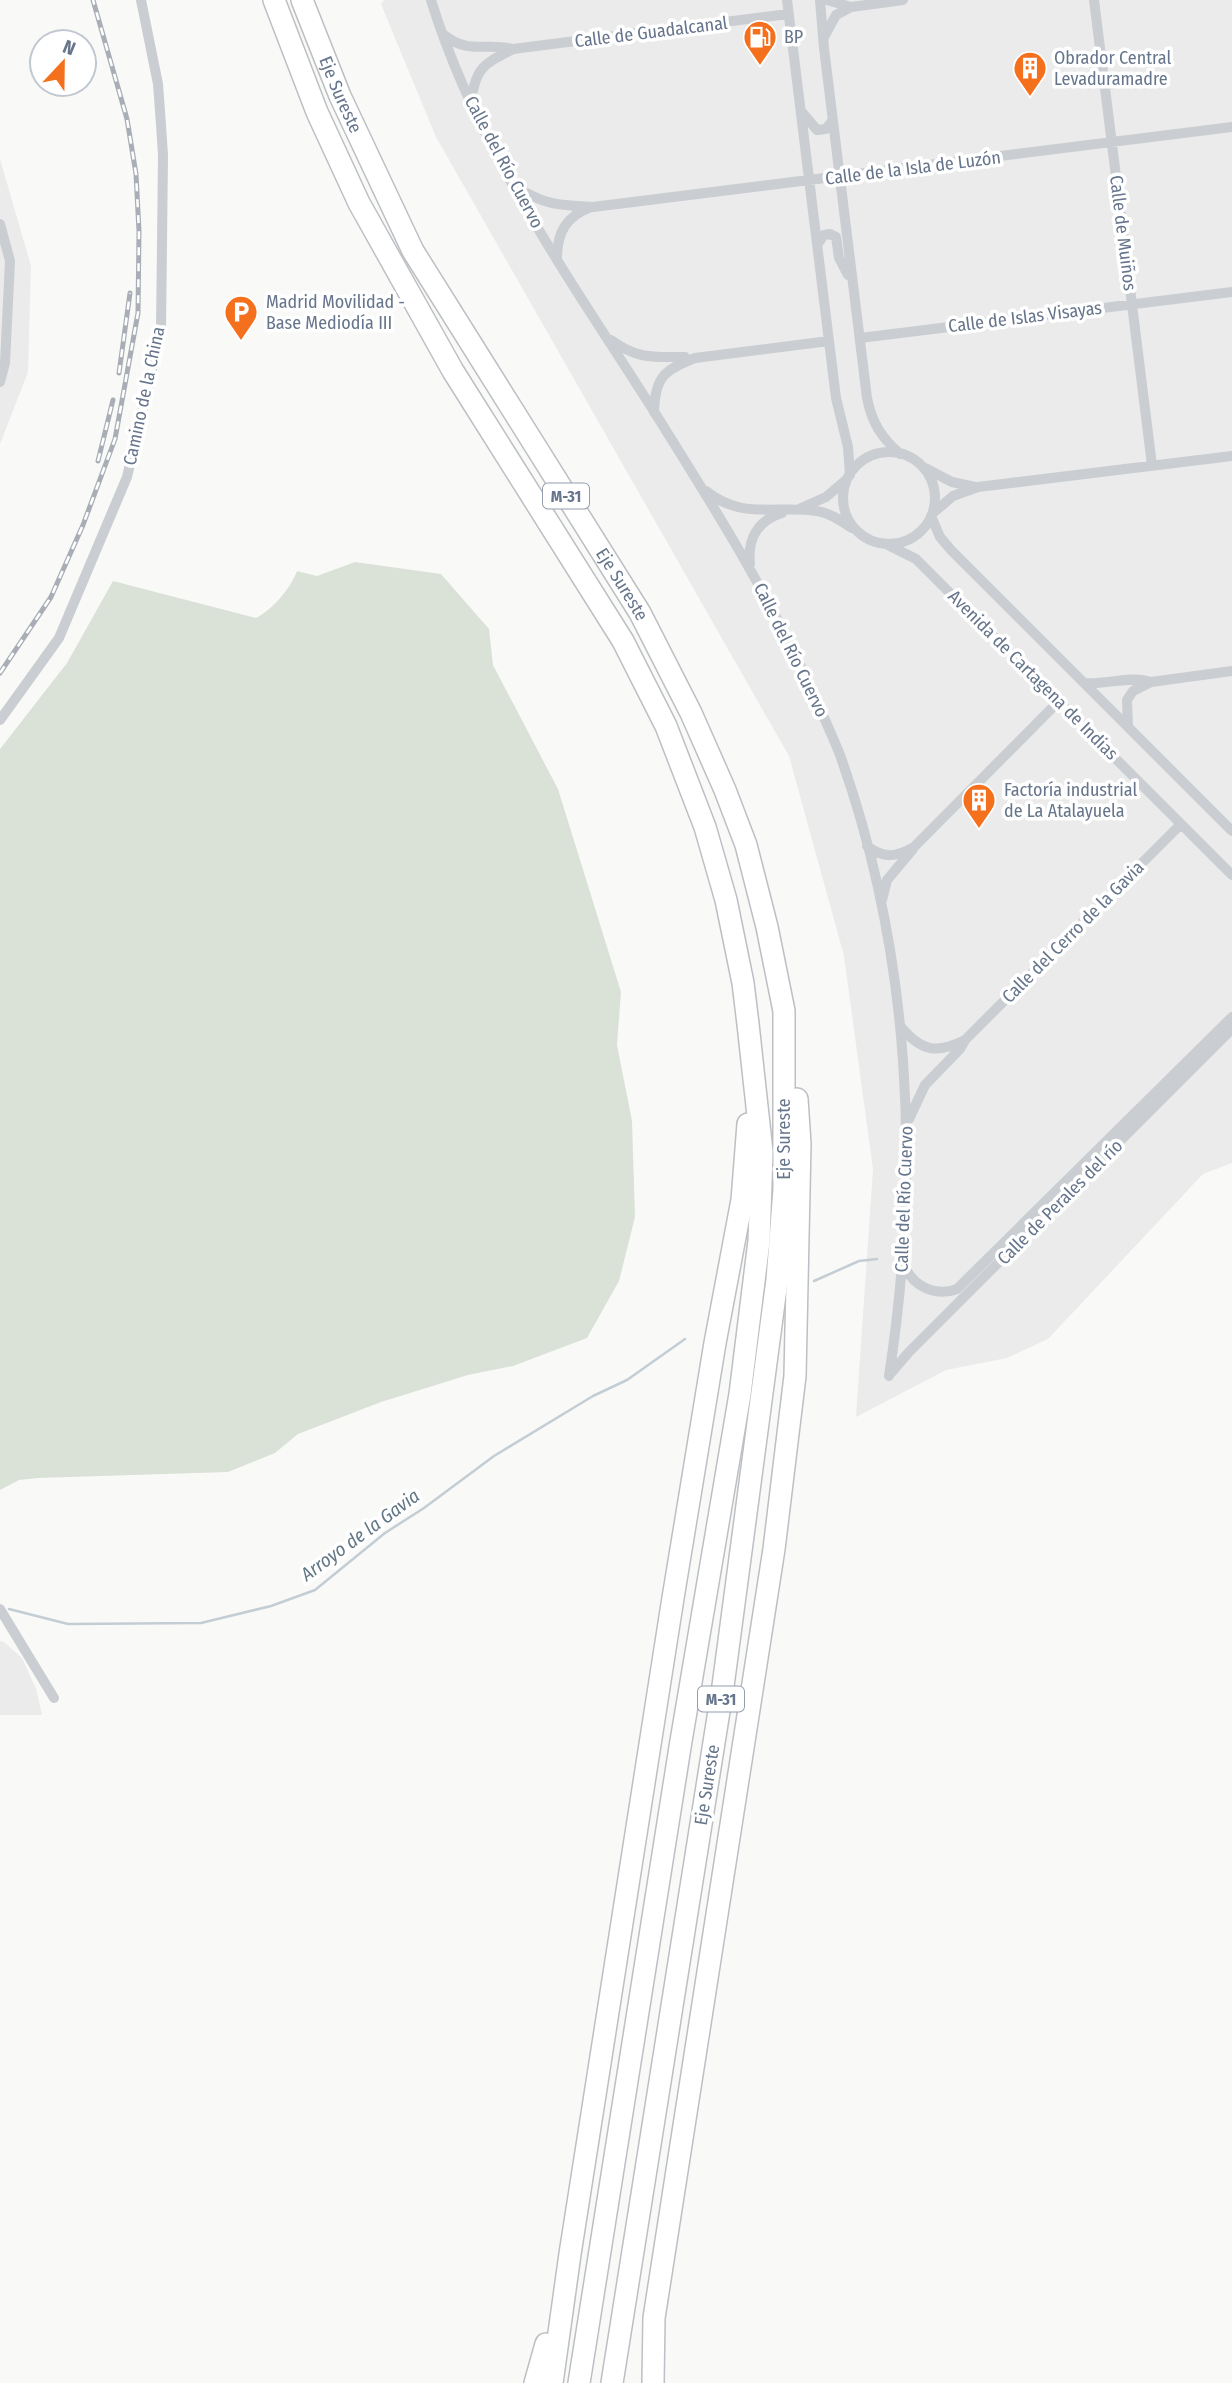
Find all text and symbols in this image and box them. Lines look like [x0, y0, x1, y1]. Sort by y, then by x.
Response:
street label: Calle de Guadalcanal [573, 12, 729, 52]
fuel station icon: BP [741, 18, 779, 67]
place label: BP [784, 26, 803, 48]
north arrow [28, 28, 98, 98]
text: N [60, 35, 79, 60]
place label: Obrador Central Levaduramadre [1054, 47, 1171, 90]
building icon: Obrador Central Levaduramadre [1011, 49, 1049, 98]
street label: Eje Sureste [314, 53, 367, 136]
street label: Calle del Río Cuervo [460, 92, 548, 232]
street label: Calle de la Isla de Luzón [824, 146, 1002, 190]
street label: Calle de Muiños [1105, 174, 1141, 292]
place label: Madrid Movilidad - Base Mediodía III [266, 291, 405, 334]
parking icon: Madrid Movilidad - Base Mediodía III [222, 293, 260, 342]
street label: Calle de Islas Visayas [947, 297, 1103, 337]
street label: Camino de la China [119, 325, 169, 467]
road number: M-31 [543, 484, 589, 509]
street label: Eje Sureste [591, 544, 653, 624]
street label: Calle del Río Cuervo [749, 579, 833, 721]
street label: Avenida de Cartagena de Indias [943, 585, 1123, 765]
place label: Factoría industrial de La Atalayuela [1004, 779, 1137, 822]
building icon: Factoría industrial de La Atalayuela [960, 781, 998, 830]
street label: Calle del Cerro de la Gavia [997, 856, 1149, 1008]
street label: Eje Sureste [773, 1098, 795, 1180]
street label: Calle del Río Cuervo [890, 1125, 918, 1273]
street label: Calle de Perales del río [993, 1135, 1127, 1269]
water label: Arroyo de la Gavia [295, 1484, 424, 1586]
road number: M-31 [698, 1686, 744, 1712]
street label: Eje Sureste [690, 1743, 724, 1827]

